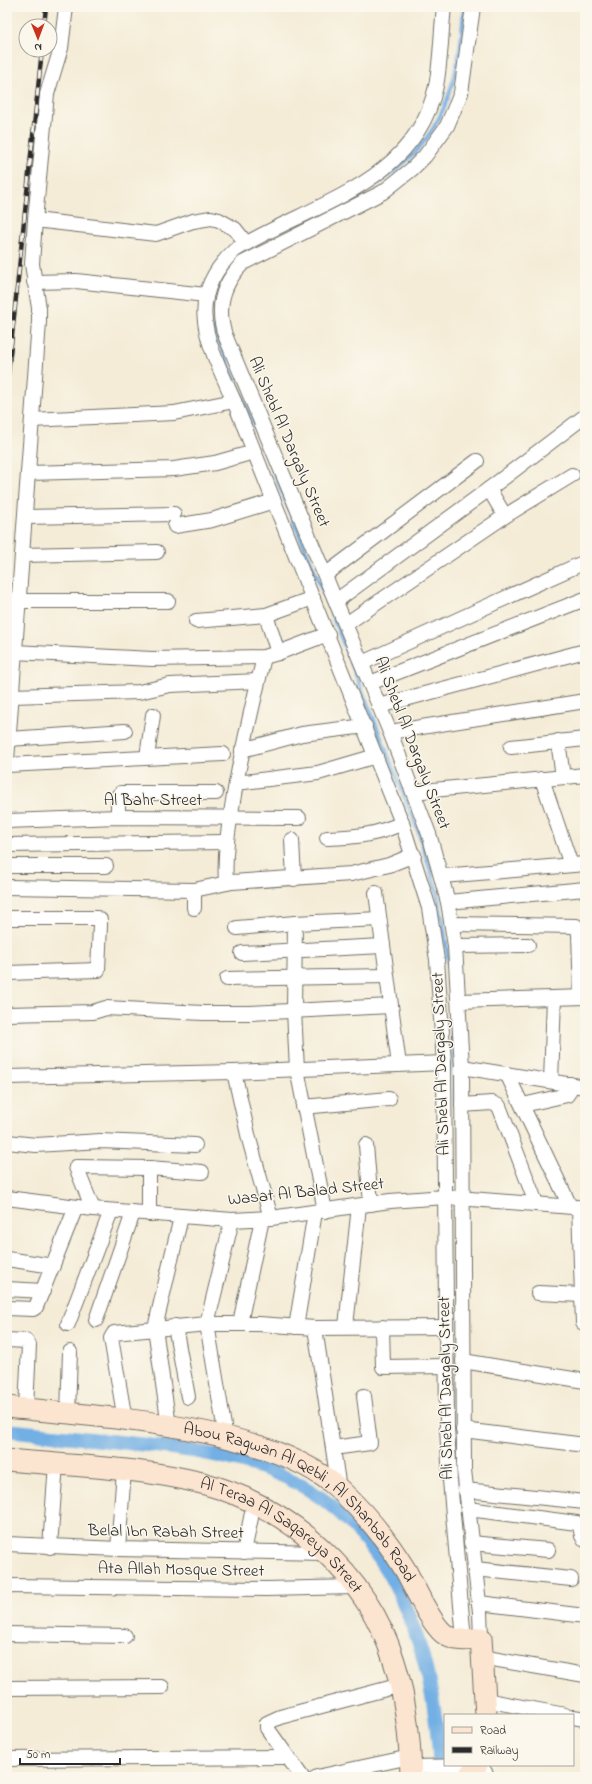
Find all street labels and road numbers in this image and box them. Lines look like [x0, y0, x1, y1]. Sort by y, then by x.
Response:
street label: Ali Shebl Al Dargaly Street [240, 353, 336, 532]
street label: Ali Shebl Al Dargaly Street [366, 653, 457, 834]
street label: Al Bahr Street [104, 788, 203, 813]
street label: Ali Shebl Al Dargaly Street [425, 971, 459, 1156]
street label: Wasat Al Balad Street [227, 1171, 386, 1213]
street label: Ali Shebl Al Dargaly Street [432, 1296, 462, 1480]
street label: Abou Ragwan Al Qebli , Al Shanbab Road [181, 1416, 422, 1587]
street label: Al Teraa Al Saqareya Street [197, 1471, 369, 1599]
street label: Belal Ibn Rabah Street [87, 1518, 244, 1546]
street label: Ata Allah Mosque Street [98, 1556, 265, 1584]

